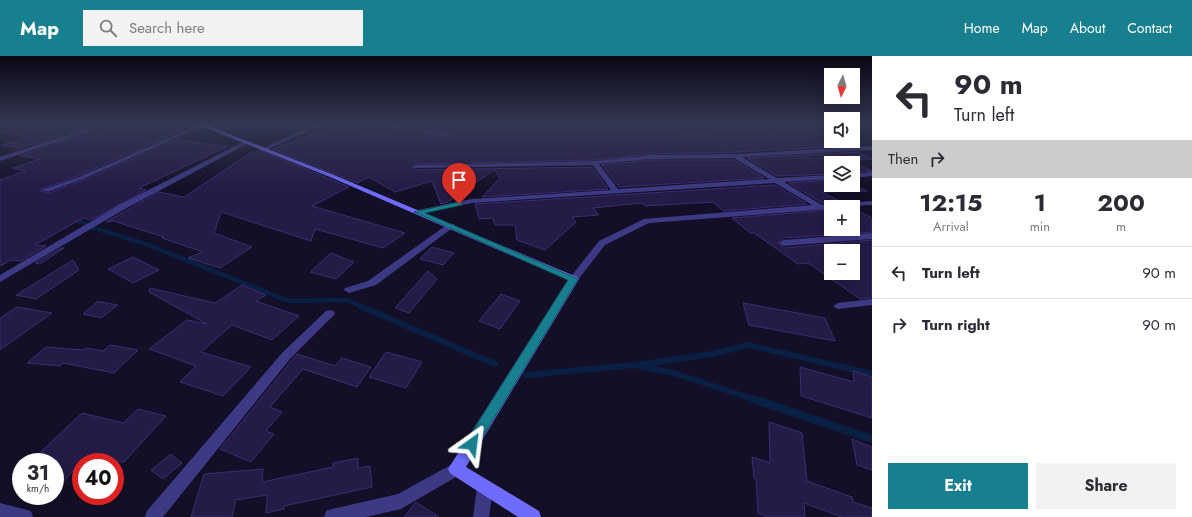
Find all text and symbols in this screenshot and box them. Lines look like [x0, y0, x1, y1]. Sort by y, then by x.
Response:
search box [83, 10, 363, 46]
text: Map [20, 15, 59, 42]
icon: search [97, 17, 119, 39]
text: Search here [129, 17, 205, 39]
text: Home [964, 18, 1000, 38]
text: Map [1022, 18, 1048, 38]
text: About [1070, 18, 1105, 38]
text: Contact [1127, 18, 1172, 38]
text: 90 m [954, 64, 1023, 105]
north arrow [824, 68, 860, 104]
map controls [824, 68, 860, 280]
icon: left [888, 72, 940, 124]
text: Turn left [954, 102, 1014, 128]
button: sound [824, 112, 860, 148]
text: Then [888, 148, 918, 170]
icon: right [926, 148, 948, 170]
button: layers [824, 156, 860, 192]
pin [442, 163, 476, 204]
icon: arrive [448, 169, 470, 191]
text: 12:15 [919, 185, 983, 220]
text: 1 [1034, 185, 1046, 220]
text: 200 [1097, 185, 1145, 220]
button: + [824, 200, 860, 236]
text: Arrival [933, 217, 969, 236]
text: min [1030, 217, 1050, 236]
text: m [1116, 217, 1126, 236]
button: − [824, 244, 860, 280]
icon: left [888, 262, 910, 284]
text: Turn left [922, 262, 980, 284]
text: 90 m [1142, 262, 1176, 284]
icon: right [888, 314, 910, 336]
text: Turn right [922, 314, 990, 336]
text: 90 m [1142, 314, 1176, 336]
position arrow [451, 423, 493, 465]
speed limit sign: 40 [72, 453, 124, 505]
text: 31 [27, 459, 49, 488]
button: Exit [888, 463, 1028, 509]
button: Share [1036, 463, 1176, 509]
text: km/h [27, 481, 49, 496]

